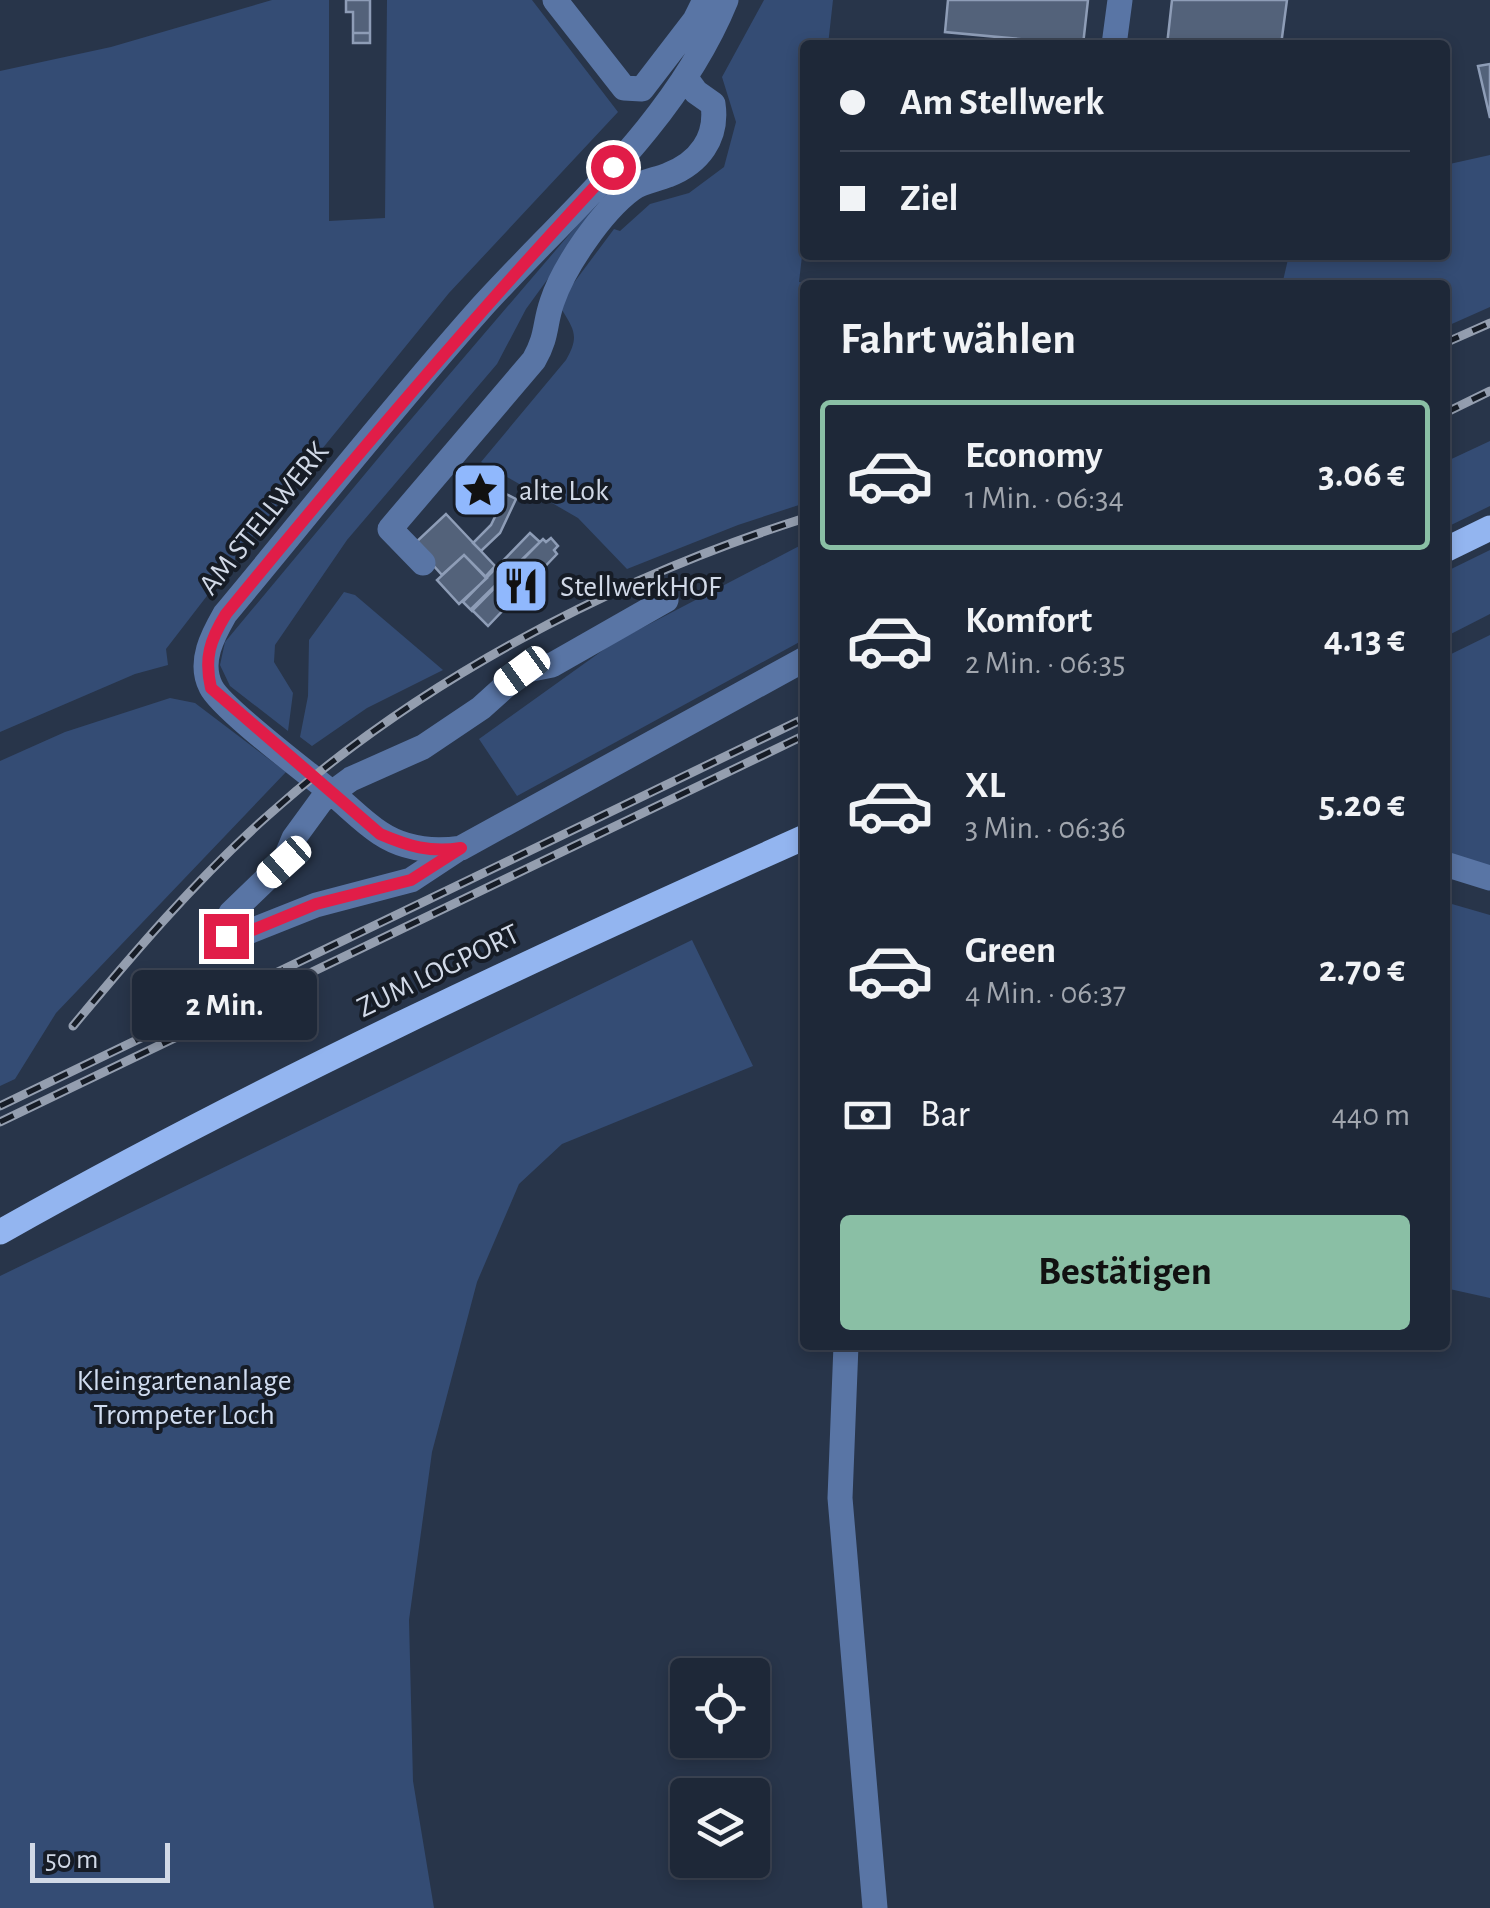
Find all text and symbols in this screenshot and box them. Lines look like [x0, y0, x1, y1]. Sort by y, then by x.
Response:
text: Am Stellwerk [900, 84, 1104, 122]
route start [591, 145, 636, 190]
text: Ziel [900, 180, 958, 218]
text: Fahrt wählen [840, 317, 1076, 362]
icon: car [845, 430, 935, 520]
street label: AM STELLWERK [193, 436, 335, 601]
text: Economy [965, 437, 1103, 475]
text: 3.06 € [1318, 456, 1405, 494]
place icon: alte Lok [450, 460, 510, 520]
place label: alte Lok [519, 476, 609, 506]
text: 1 Min. · 06:34 [965, 482, 1124, 514]
restaurant icon: StellwerkHOF [491, 556, 551, 616]
place label: StellwerkHOF [560, 572, 722, 602]
icon: car [845, 595, 935, 685]
text: Komfort [965, 602, 1092, 640]
text: 4.13 € [1324, 621, 1405, 659]
car [489, 641, 555, 701]
text: 2 Min. · 06:35 [965, 647, 1125, 679]
icon: car [845, 760, 935, 850]
text: XL [965, 767, 1005, 805]
text: 5.20 € [1319, 786, 1405, 824]
text: 3 Min. · 06:36 [965, 812, 1126, 844]
car [252, 831, 316, 893]
route end [204, 914, 249, 959]
street label: ZUM LOGPORT [352, 919, 525, 1023]
icon: car [845, 925, 935, 1015]
text: Green [965, 932, 1056, 970]
text: 2.70 € [1319, 951, 1405, 989]
callout: 2 Min. [134, 971, 318, 1041]
text: 4 Min. · 06:37 [965, 977, 1126, 1009]
text: 2 Min. [185, 989, 264, 1021]
icon: cash [840, 1088, 895, 1143]
text: Bar [920, 1096, 970, 1134]
text: 440 m [1331, 1099, 1410, 1131]
button: Bestätigen [840, 1215, 1410, 1330]
park label: Kleingartenanlage Trompeter Loch [76, 1366, 292, 1430]
map controls [670, 1658, 770, 1878]
button: locate [670, 1658, 770, 1758]
button: layers [670, 1778, 770, 1878]
scale bar [30, 1838, 170, 1882]
text: 50 m [45, 1846, 99, 1874]

